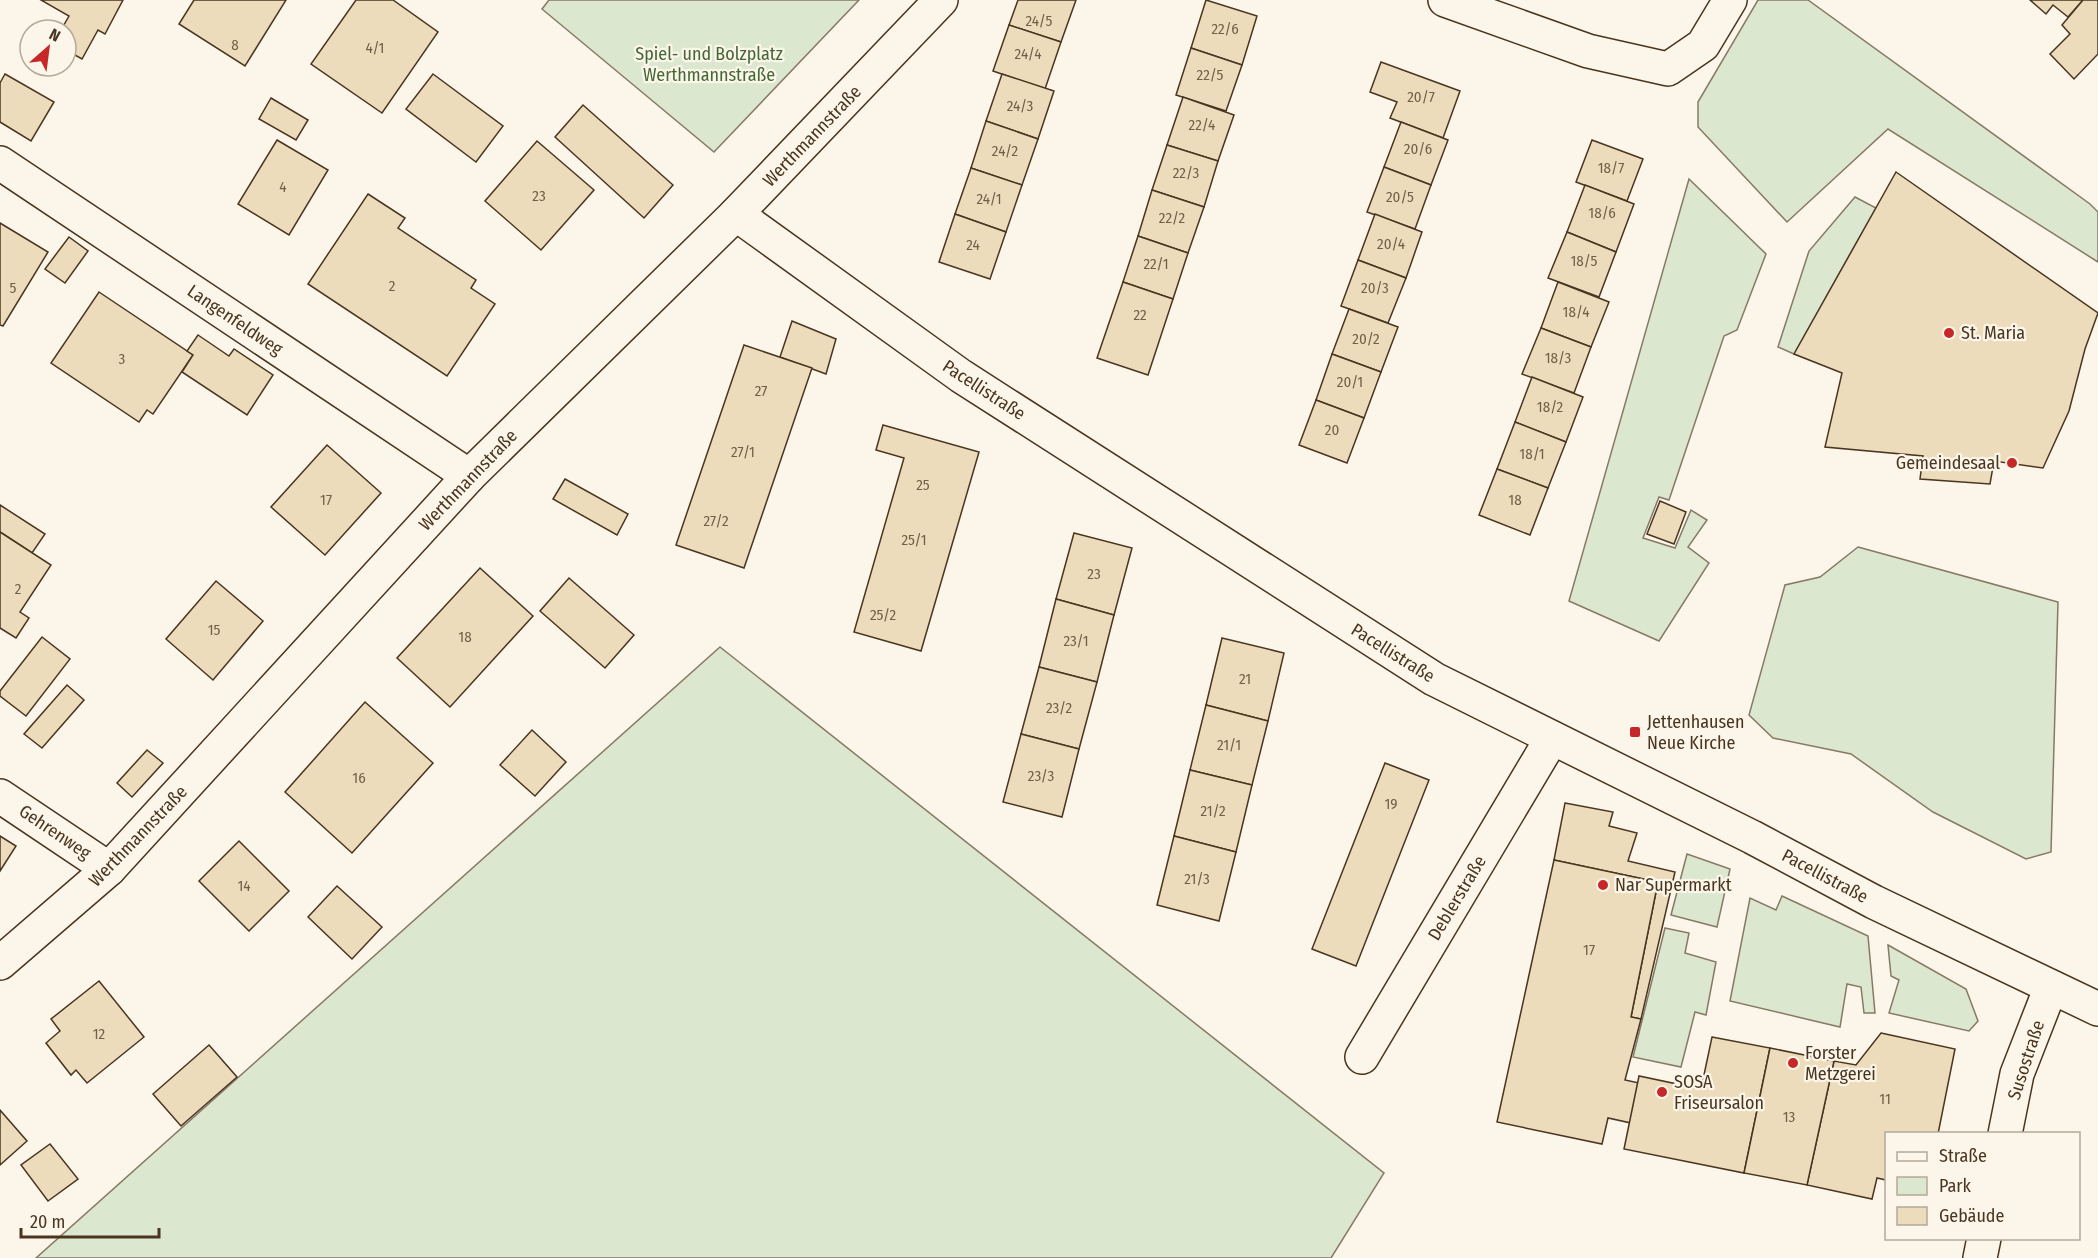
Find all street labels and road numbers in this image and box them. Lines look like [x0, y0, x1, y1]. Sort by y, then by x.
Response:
street label: Werthmannstraße [758, 81, 866, 191]
street label: Langenfeldweg [183, 280, 287, 360]
street label: Pacellistraße [938, 355, 1030, 425]
street label: Werthmannstraße [414, 425, 522, 535]
street label: Pacellistraße [1347, 619, 1439, 687]
street label: Werthmannstraße [84, 781, 192, 891]
street label: Gehrenweg [15, 800, 96, 864]
street label: Pacellistraße [1778, 844, 1872, 908]
street label: Deblerstraße [1423, 851, 1491, 944]
street label: Susostraße [2003, 1017, 2049, 1102]

